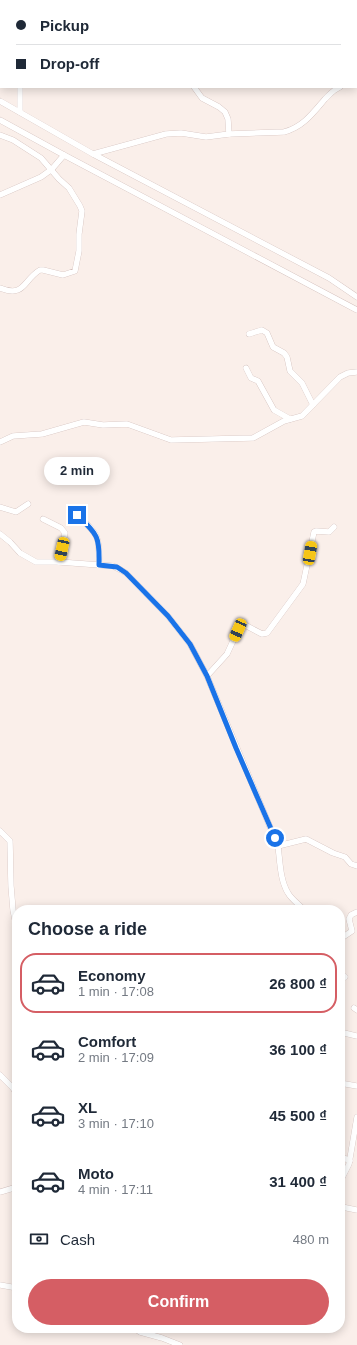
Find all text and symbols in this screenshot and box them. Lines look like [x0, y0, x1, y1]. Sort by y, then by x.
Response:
text: Pickup [40, 17, 89, 34]
text: Drop-off [40, 55, 99, 72]
callout: 2 min [44, 457, 110, 485]
text: 2 min [60, 463, 94, 478]
route end [68, 506, 86, 524]
car [54, 536, 70, 562]
car [302, 540, 318, 566]
car [228, 617, 248, 643]
route start [266, 829, 284, 847]
text: Choose a ride [28, 919, 147, 939]
icon: car [30, 965, 66, 1001]
text: Economy [78, 967, 146, 984]
text: 26 800 ₫ [269, 975, 327, 992]
text: 1 min · 17:08 [78, 984, 154, 999]
icon: car [30, 1031, 66, 1067]
text: Comfort [78, 1033, 136, 1050]
text: 36 100 ₫ [269, 1041, 327, 1058]
text: 2 min · 17:09 [78, 1050, 154, 1065]
icon: car [30, 1097, 66, 1133]
text: XL [78, 1099, 97, 1116]
text: 45 500 ₫ [269, 1107, 327, 1124]
text: 3 min · 17:10 [78, 1116, 154, 1131]
icon: car [30, 1163, 66, 1199]
text: Moto [78, 1165, 114, 1182]
text: 31 400 ₫ [269, 1173, 327, 1190]
text: 4 min · 17:11 [78, 1182, 153, 1197]
icon: cash [28, 1228, 50, 1250]
text: Cash [60, 1231, 95, 1248]
text: 480 m [293, 1232, 329, 1247]
button: Confirm [28, 1279, 329, 1325]

